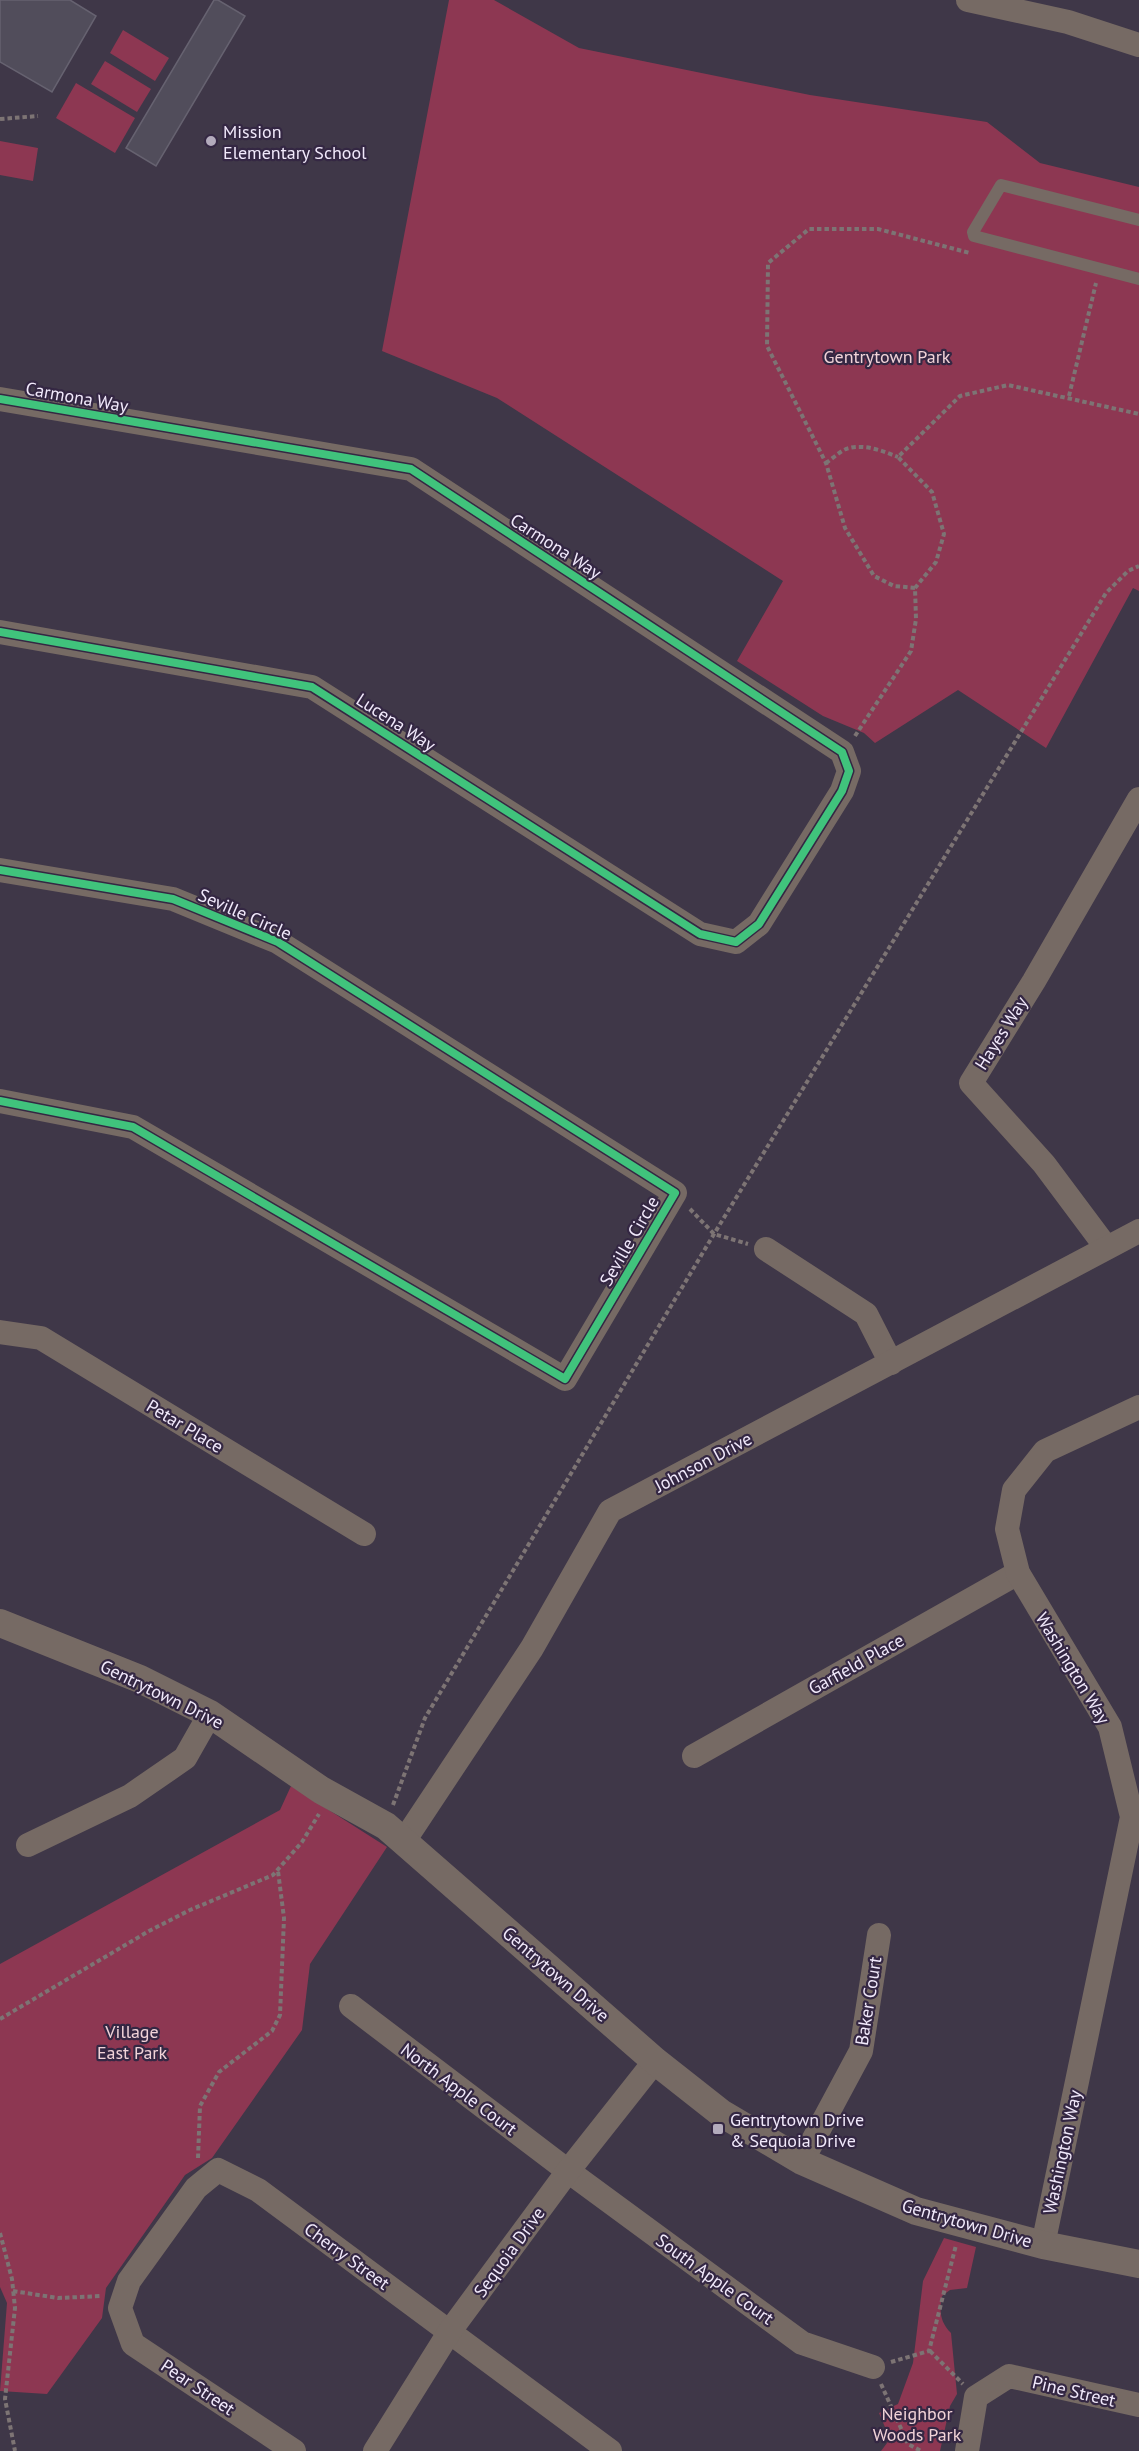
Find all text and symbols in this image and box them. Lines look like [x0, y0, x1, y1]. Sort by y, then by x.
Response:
place label: Mission Elementary School [223, 120, 367, 164]
marker: Mission Elementary School [204, 134, 218, 148]
park label: Gentrytown Park [824, 345, 951, 368]
street label: Carmona Way [24, 377, 131, 417]
street label: Carmona Way [506, 508, 606, 584]
street label: Lucena Way [352, 688, 441, 757]
street label: Seville Circle [195, 883, 295, 945]
street label: Hayes Way [970, 992, 1033, 1074]
street label: Seville Circle [594, 1192, 664, 1290]
street label: Petar Place [142, 1394, 228, 1458]
street label: Johnson Drive [650, 1427, 756, 1498]
street label: Washington Way [1031, 1608, 1116, 1729]
street label: Garfield Place [804, 1628, 908, 1700]
street label: Gentrytown Drive [97, 1654, 227, 1734]
street label: Gentrytown Drive [498, 1921, 614, 2027]
street label: Baker Court [850, 1955, 886, 2047]
park label: Village East Park [97, 2020, 167, 2064]
street label: North Apple Court [396, 2038, 522, 2140]
street label: Washington Way [1038, 2087, 1086, 2216]
place label: Gentrytown Drive & Sequoia Drive [730, 2108, 864, 2152]
marker: Gentrytown Drive & Sequoia Drive [711, 2122, 725, 2136]
street label: Gentrytown Drive [899, 2193, 1035, 2253]
street label: Sequoia Drive [468, 2202, 550, 2302]
street label: Cherry Street [300, 2217, 394, 2295]
street label: South Apple Court [652, 2229, 778, 2329]
street label: Pear Street [157, 2354, 239, 2420]
street label: Pine Street [1030, 2370, 1118, 2412]
park label: Neighbor Woods Park [873, 2402, 962, 2446]

